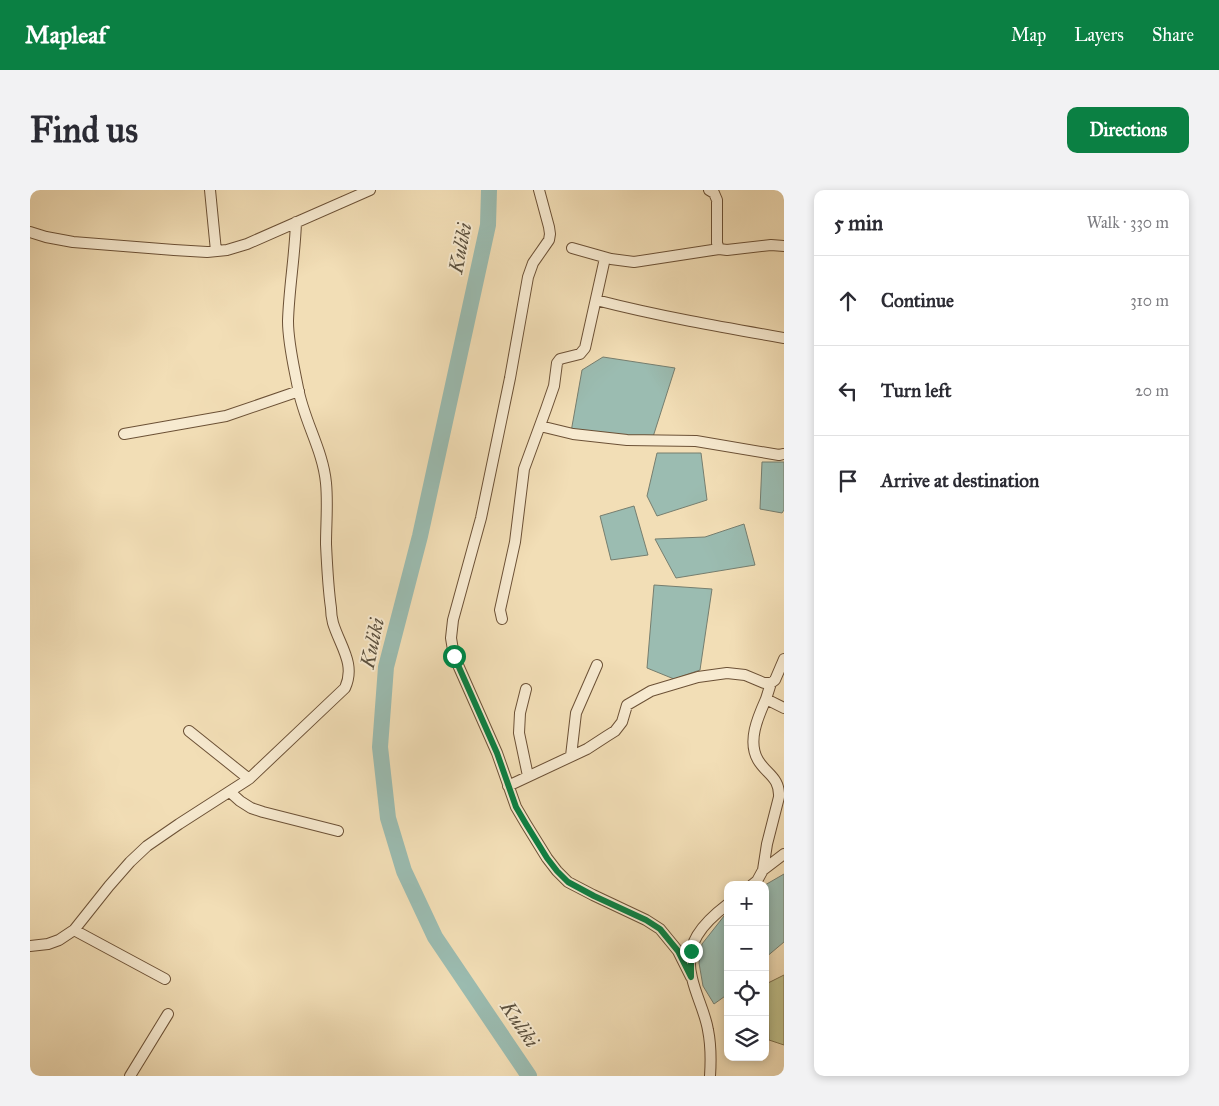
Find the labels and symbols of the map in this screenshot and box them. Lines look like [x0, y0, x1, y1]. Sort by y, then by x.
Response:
water label: Kuliki [443, 221, 477, 276]
water label: Kuliki [355, 615, 389, 671]
route start [443, 645, 466, 668]
route end [680, 940, 703, 963]
water label: Kuliki [495, 995, 544, 1052]

